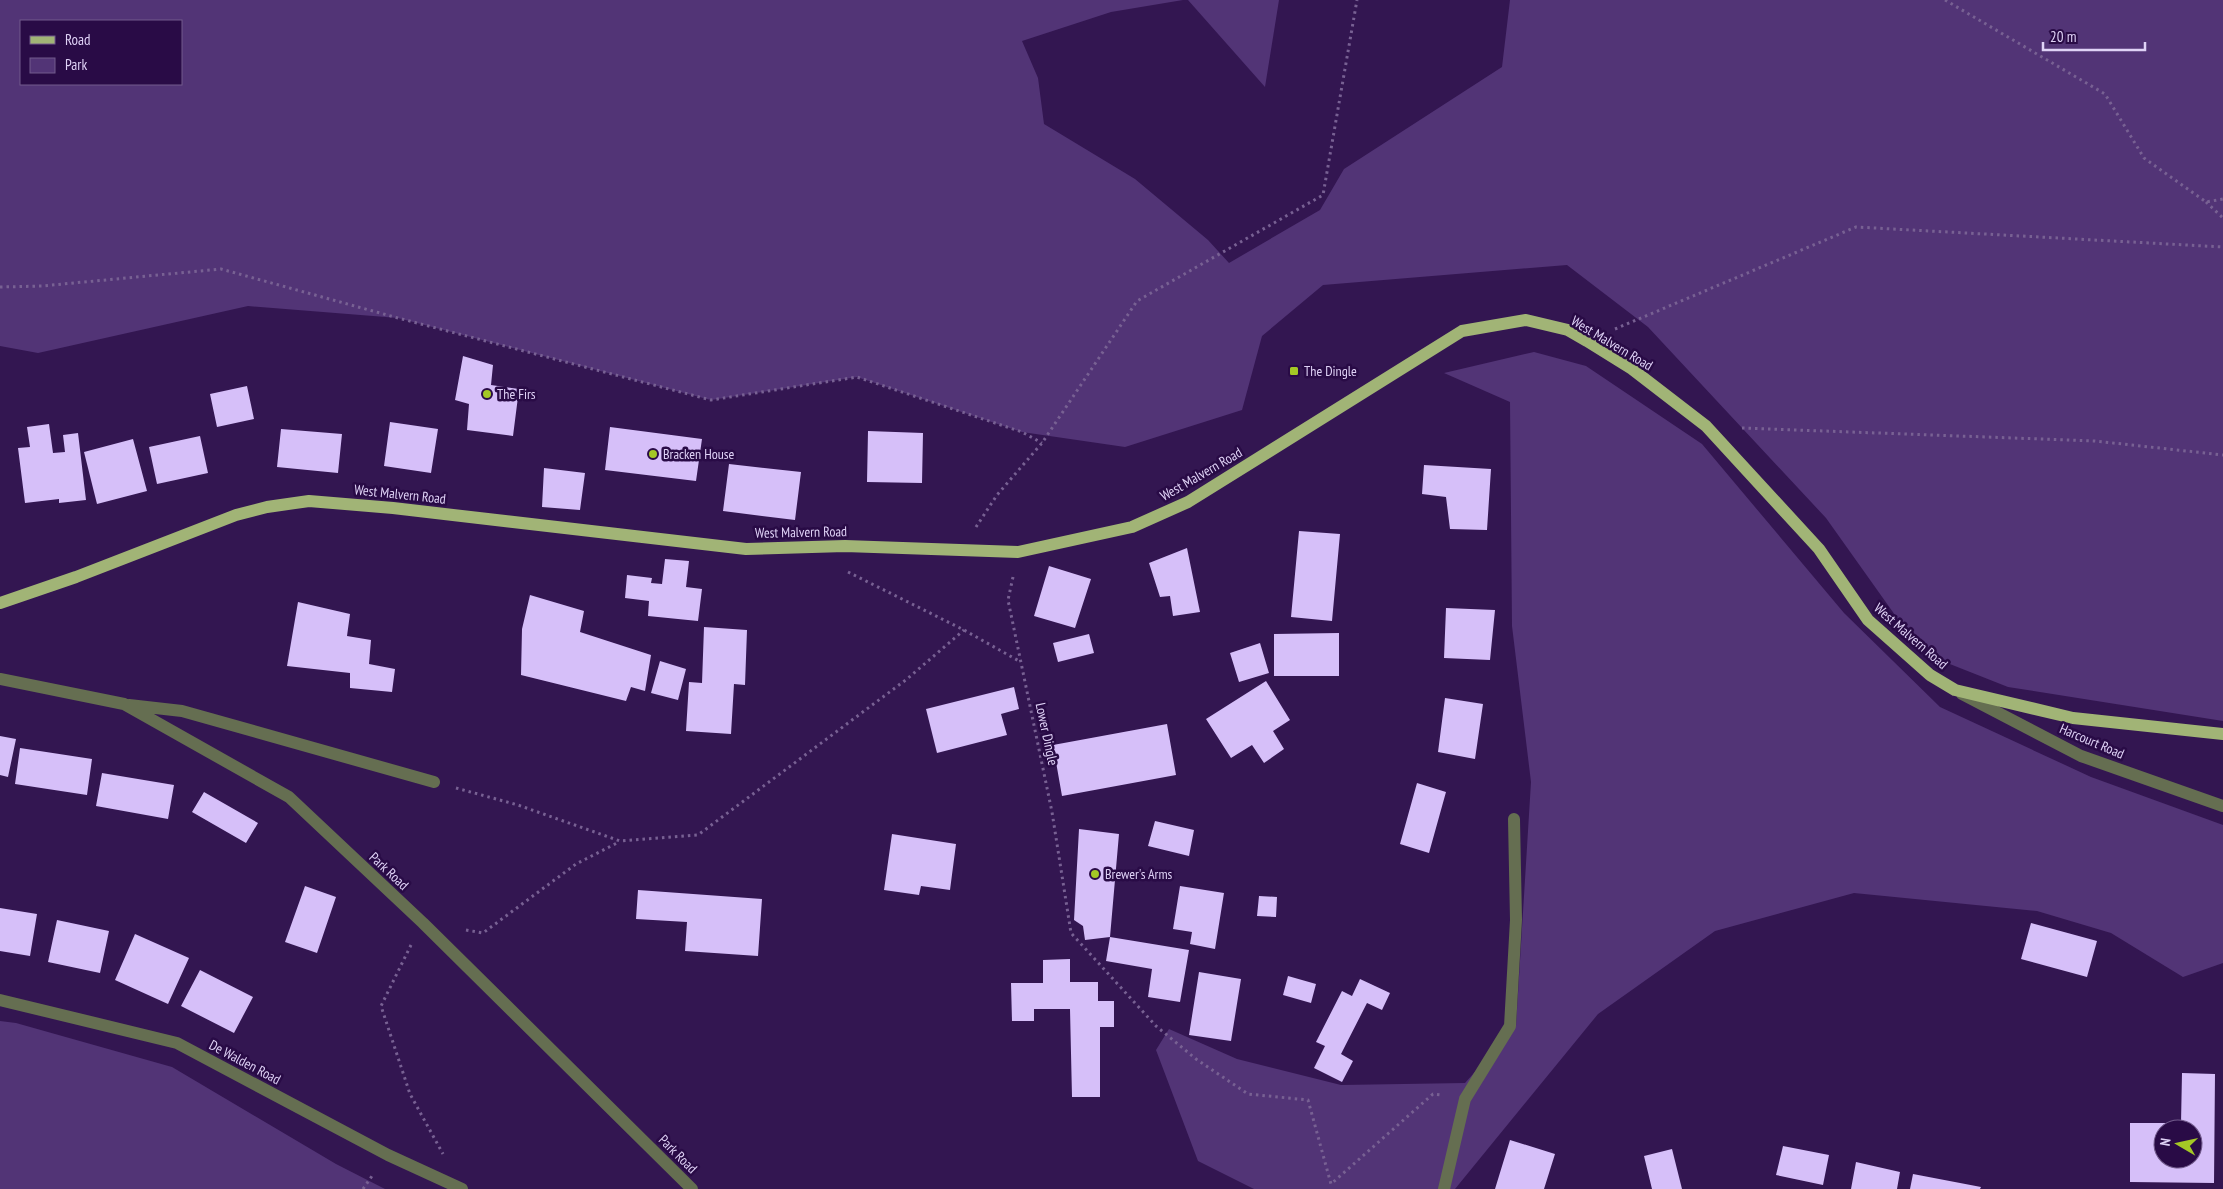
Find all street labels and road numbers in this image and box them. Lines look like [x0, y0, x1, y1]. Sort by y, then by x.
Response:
street label: West Malvern Road [1568, 312, 1656, 374]
street label: West Malvern Road [1157, 443, 1245, 505]
street label: West Malvern Road [353, 480, 447, 508]
street label: West Malvern Road [755, 522, 847, 542]
street label: West Malvern Road [1870, 599, 1952, 673]
street label: Lower Dingle [1032, 701, 1062, 767]
street label: Harcourt Road [2057, 719, 2127, 763]
street label: Park Road [366, 848, 412, 894]
street label: De Walden Road [206, 1036, 284, 1088]
street label: Park Road [655, 1131, 701, 1177]

